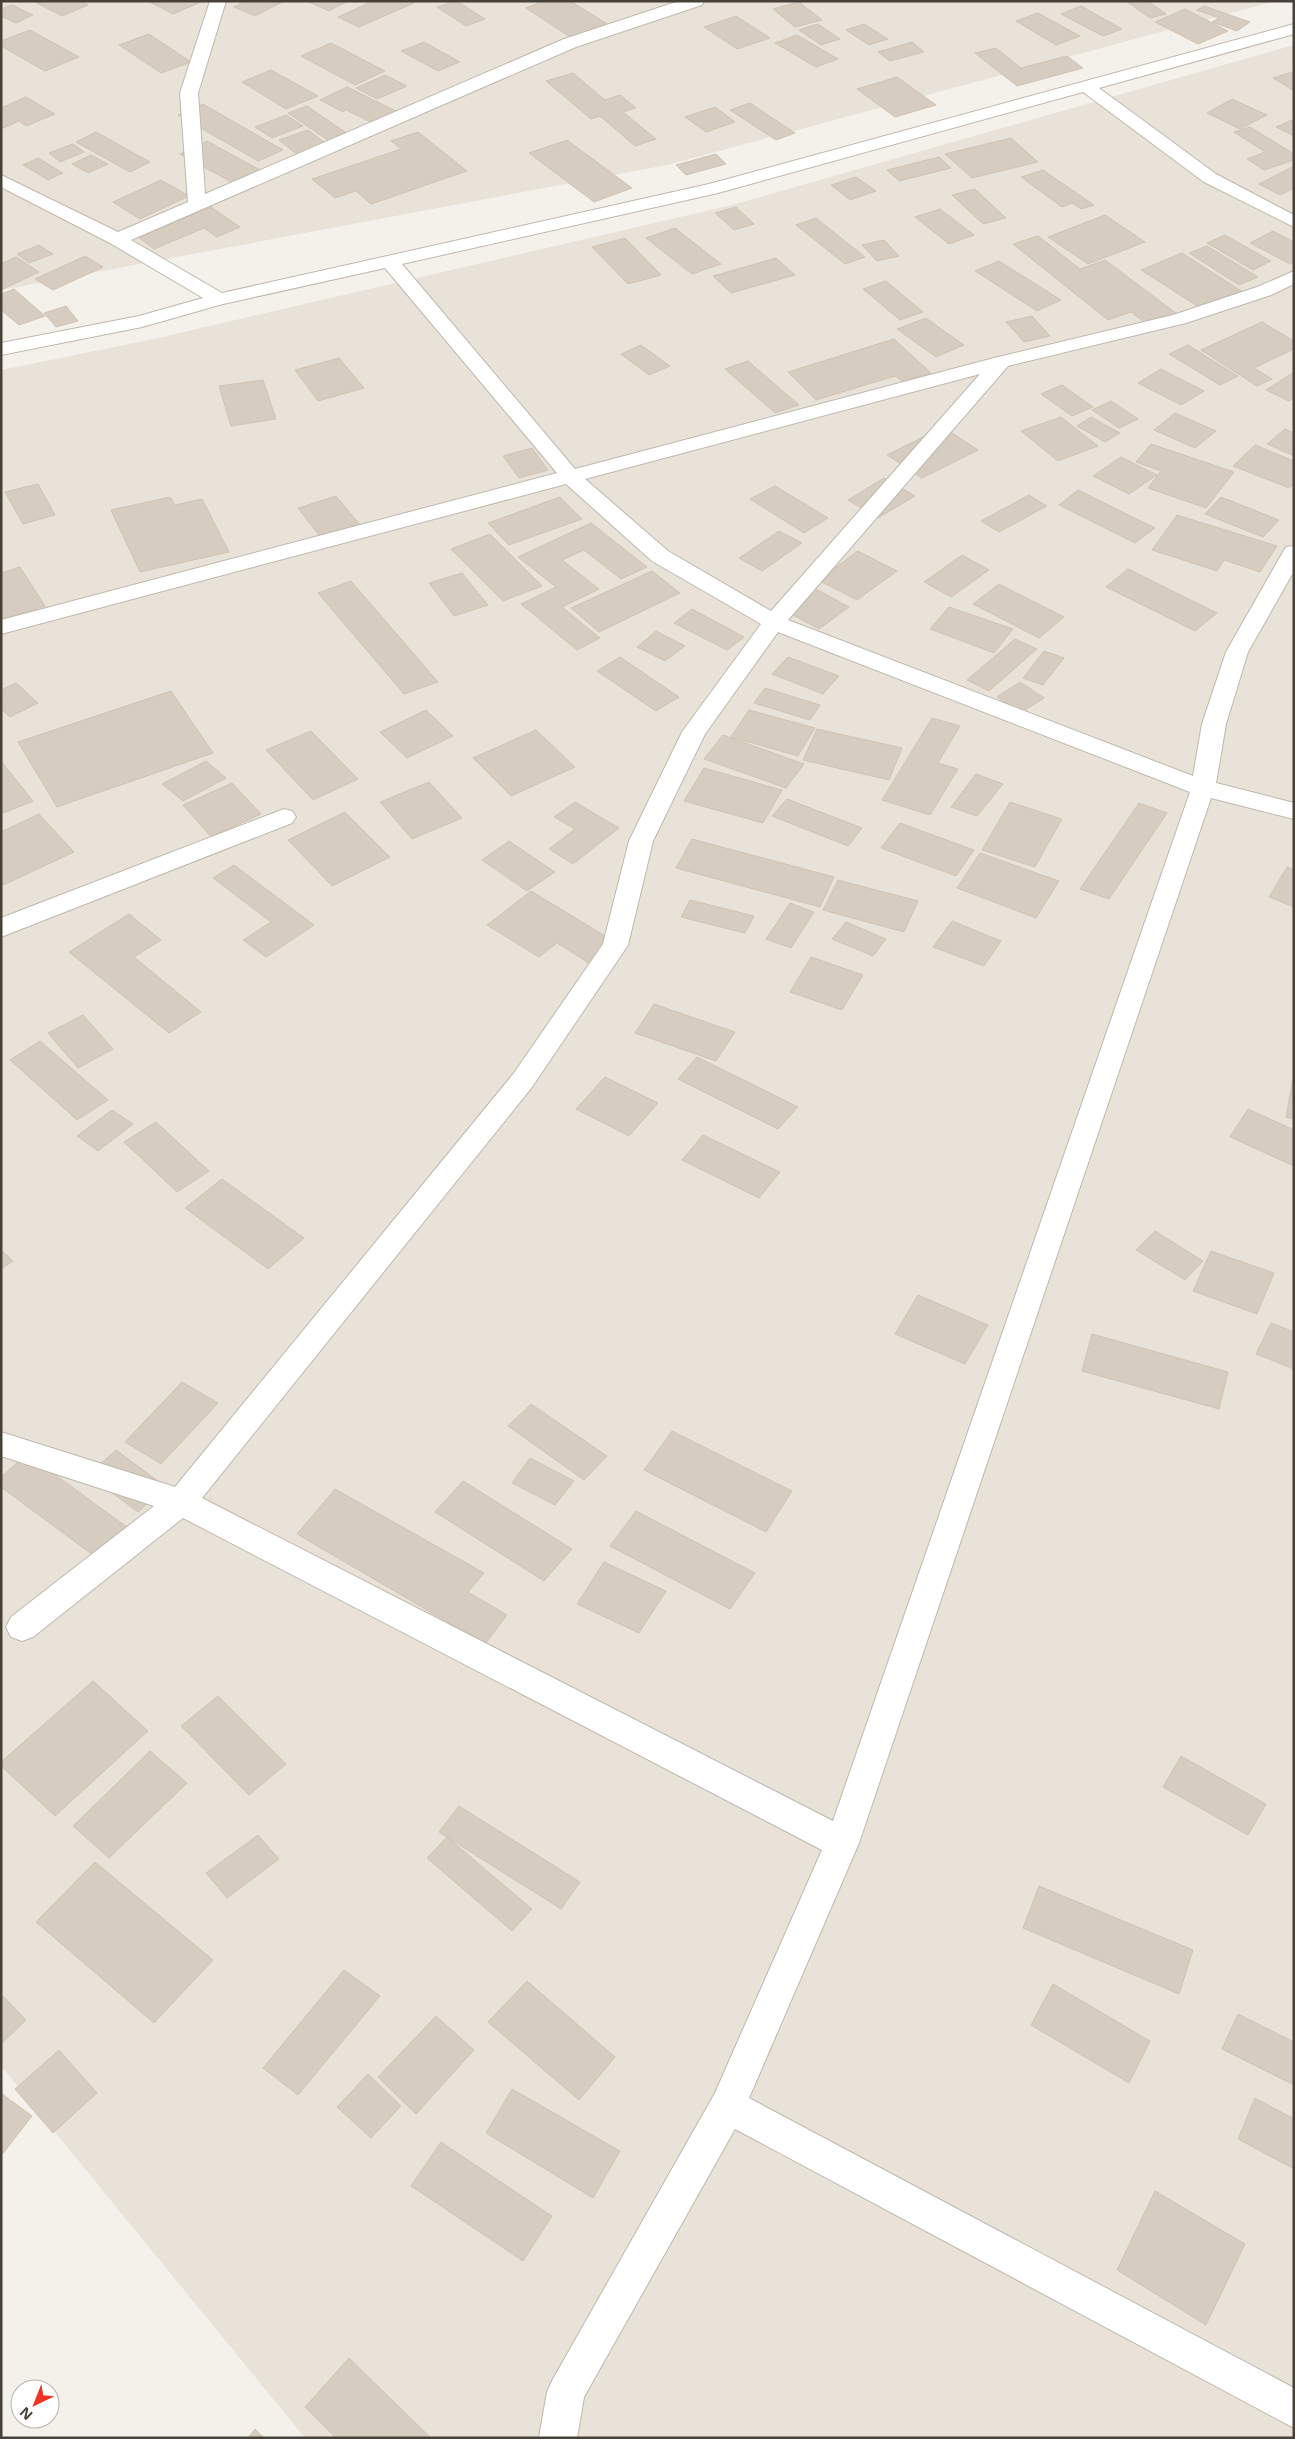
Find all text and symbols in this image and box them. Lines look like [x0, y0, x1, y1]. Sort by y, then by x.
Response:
north arrow [10, 2379, 60, 2429]
text: N [15, 2403, 36, 2425]

